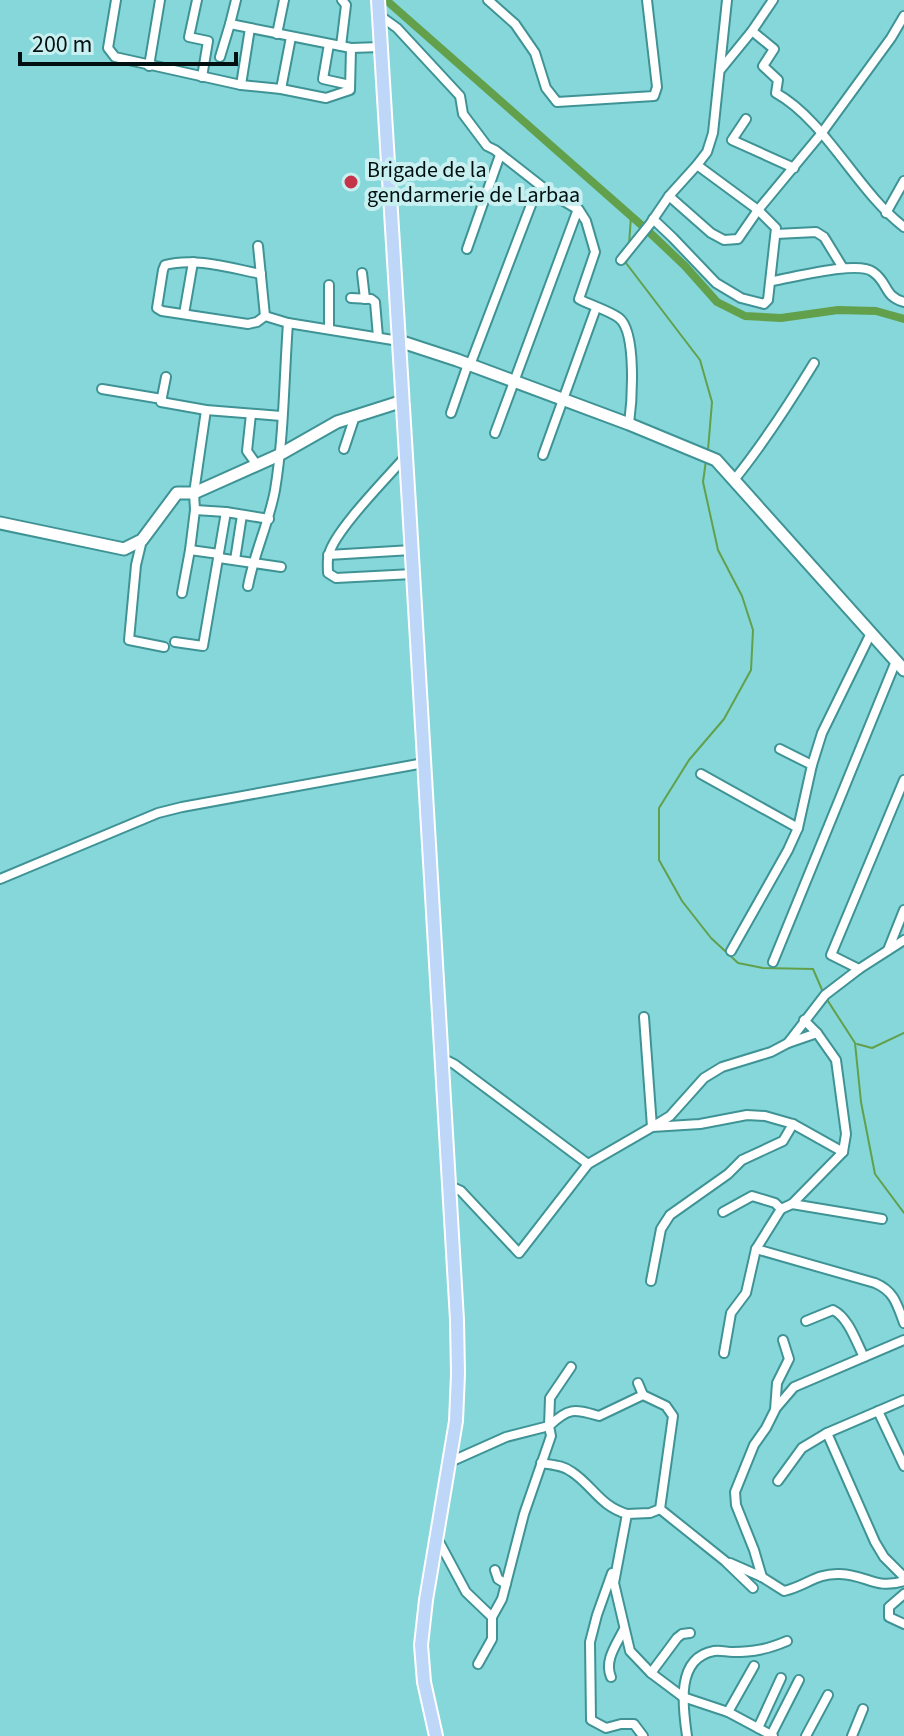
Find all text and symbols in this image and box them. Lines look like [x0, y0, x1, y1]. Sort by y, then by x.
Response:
scale bar [20, 16, 236, 66]
text: 200 m [32, 27, 92, 62]
place label: Brigade de la gendarmerie de Larbaa [367, 154, 580, 211]
marker: Brigade de la gendarmerie de Larbaa [342, 173, 360, 191]

